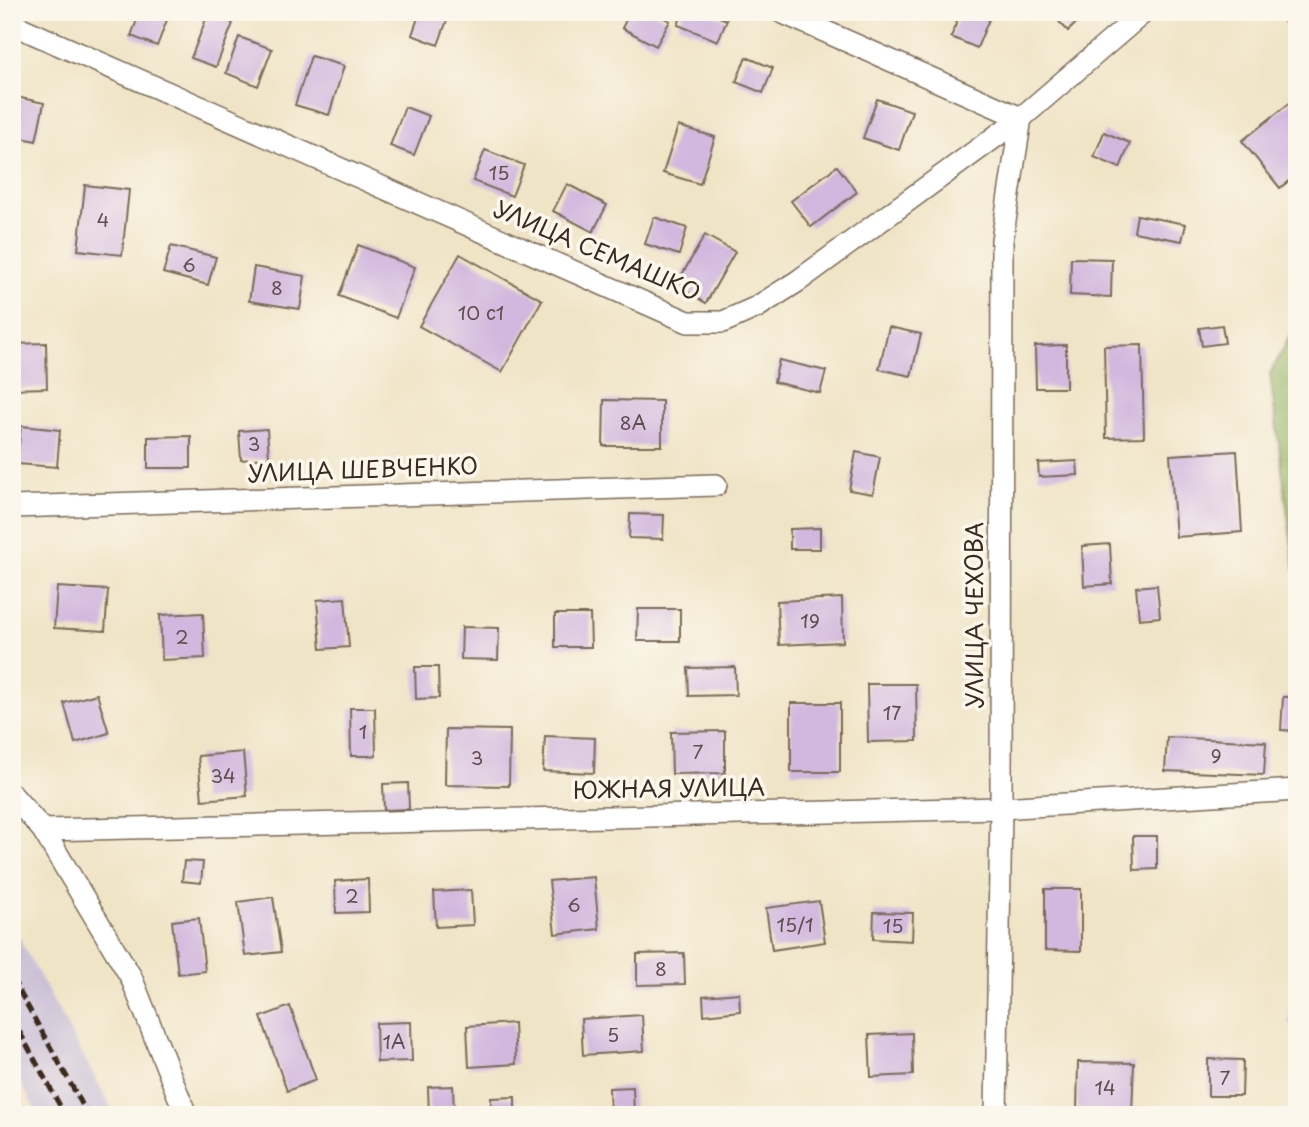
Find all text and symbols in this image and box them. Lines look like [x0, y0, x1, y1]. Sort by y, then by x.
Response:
house number: 15 [489, 158, 509, 186]
street label: УЛИЦА СЕМАШКО [489, 190, 706, 309]
house number: 4 [97, 205, 109, 233]
house number: 6 [182, 250, 196, 278]
house number: 8 [271, 273, 283, 301]
house number: 10 с1 [458, 298, 504, 326]
house number: 8А [620, 408, 646, 436]
house number: 3 [248, 429, 260, 457]
street label: УЛИЦА ШЕВЧЕНКО [247, 447, 479, 490]
street label: УЛИЦА ЧЕХОВА [956, 522, 991, 708]
house number: 19 [800, 606, 820, 634]
house number: 2 [175, 622, 189, 650]
house number: 17 [883, 698, 901, 726]
house number: 1 [359, 717, 367, 745]
house number: 7 [693, 737, 704, 765]
house number: 9 [1210, 741, 1222, 769]
house number: 3 [471, 743, 483, 771]
house number: 34 [210, 761, 236, 789]
street label: ЮЖНАЯ УЛИЦА [573, 768, 765, 807]
house number: 2 [345, 881, 359, 909]
house number: 6 [567, 890, 581, 918]
house number: 15/1 [776, 910, 814, 938]
house number: 15 [883, 911, 903, 939]
house number: 8 [655, 954, 667, 982]
house number: 5 [607, 1020, 619, 1048]
house number: 1А [382, 1027, 406, 1055]
house number: 7 [1220, 1063, 1231, 1091]
house number: 14 [1094, 1073, 1116, 1101]

